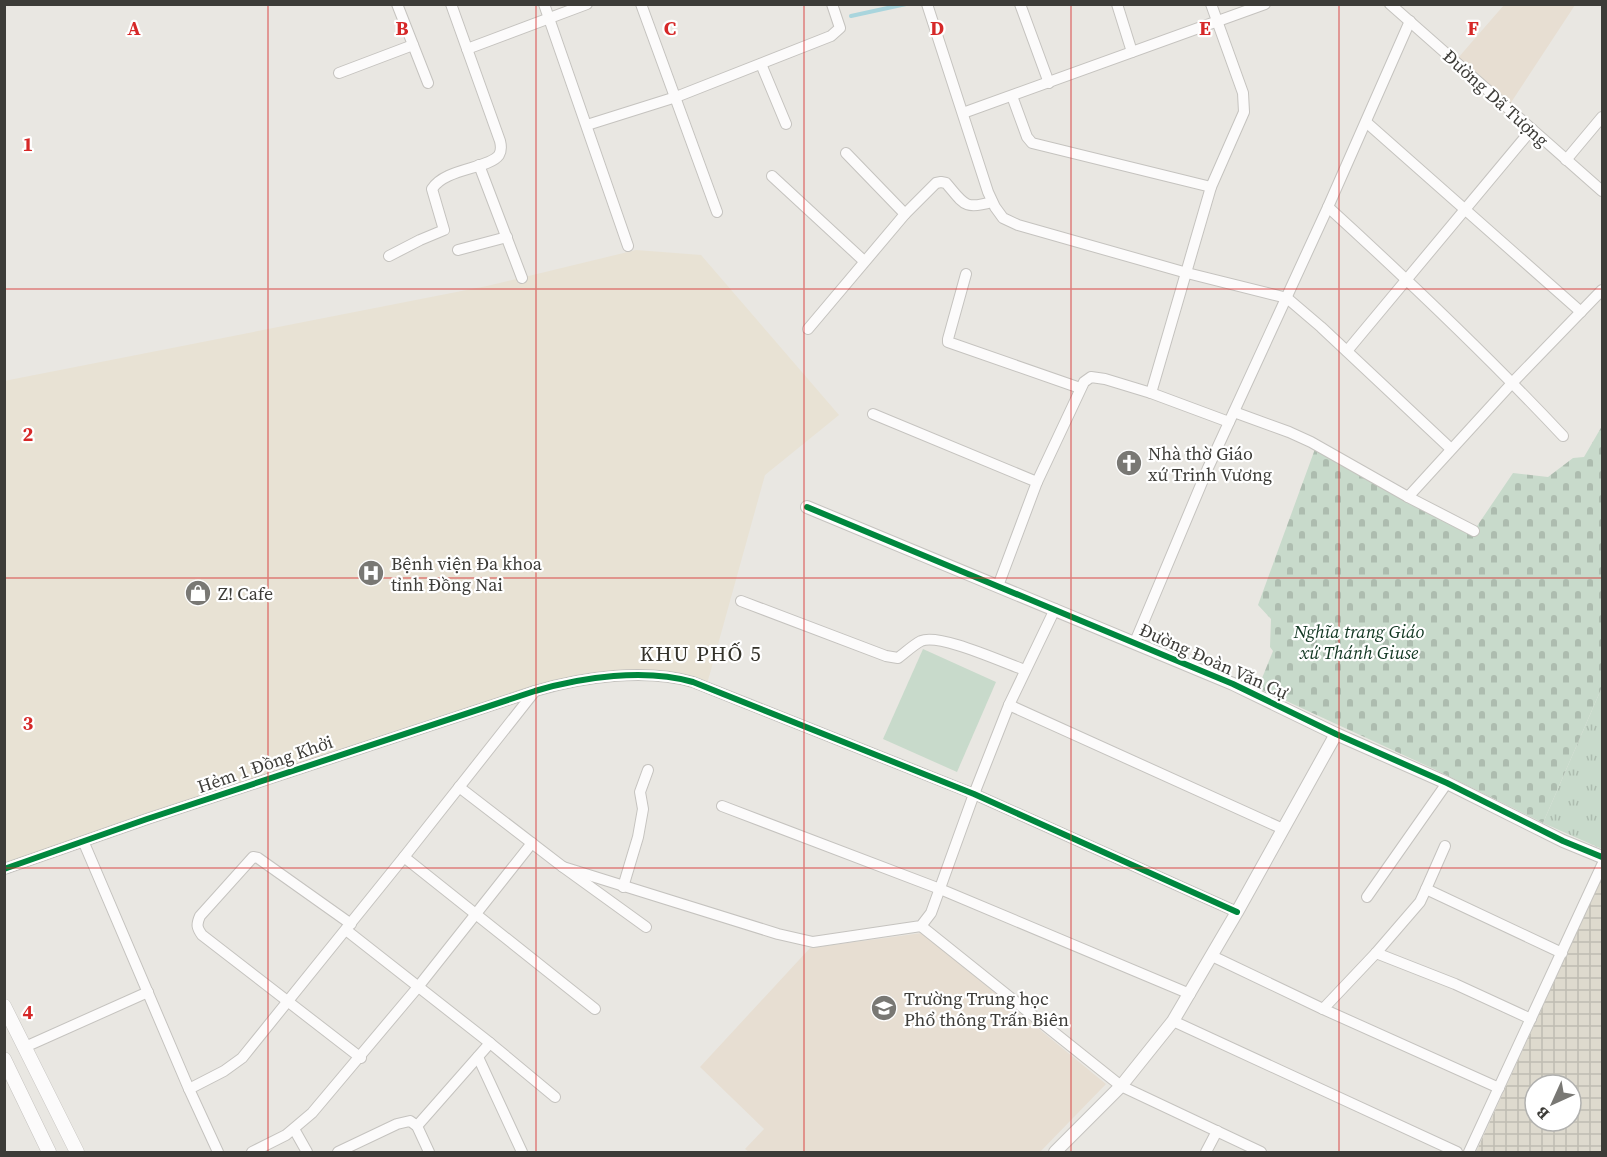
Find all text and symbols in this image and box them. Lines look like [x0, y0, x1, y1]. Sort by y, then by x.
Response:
text: A [127, 14, 141, 42]
text: B [395, 14, 409, 42]
text: C [664, 14, 676, 42]
text: D [930, 14, 944, 42]
text: E [1199, 14, 1211, 42]
text: F [1467, 14, 1479, 42]
street label: Đường Dã Tượng [1438, 44, 1554, 152]
text: 1 [23, 130, 33, 158]
text: 2 [23, 420, 34, 448]
place label: Nhà thờ Giáo xứ Trinh Vương [1148, 441, 1272, 487]
church icon: Nhà thờ Giáo xứ Trinh Vương [1114, 448, 1144, 478]
place label: Bệnh viện Đa khoa tỉnh Đồng Nai [391, 551, 543, 597]
hospital icon: Bệnh viện Đa khoa tỉnh Đồng Nai [356, 558, 386, 588]
shop icon: Z! Cafe [183, 578, 213, 608]
place label: Z! Cafe [218, 581, 273, 606]
street label: Đường Đoàn Văn Cự [1136, 617, 1293, 705]
park label: Nghĩa trang Giáo xứ Thánh Giuse [1293, 619, 1424, 665]
district label: KHU PHỐ 5 [640, 639, 762, 668]
text: 3 [23, 709, 34, 737]
street label: Hẻm 1 Đồng Khởi [194, 729, 336, 799]
place label: Trường Trung học Phổ thông Trấn Biên [904, 986, 1069, 1032]
school or university icon: Trường Trung học Phổ thông Trấn Biên [869, 993, 899, 1023]
text: 4 [23, 998, 34, 1026]
north arrow [1523, 1073, 1583, 1133]
text: B [1531, 1102, 1554, 1125]

